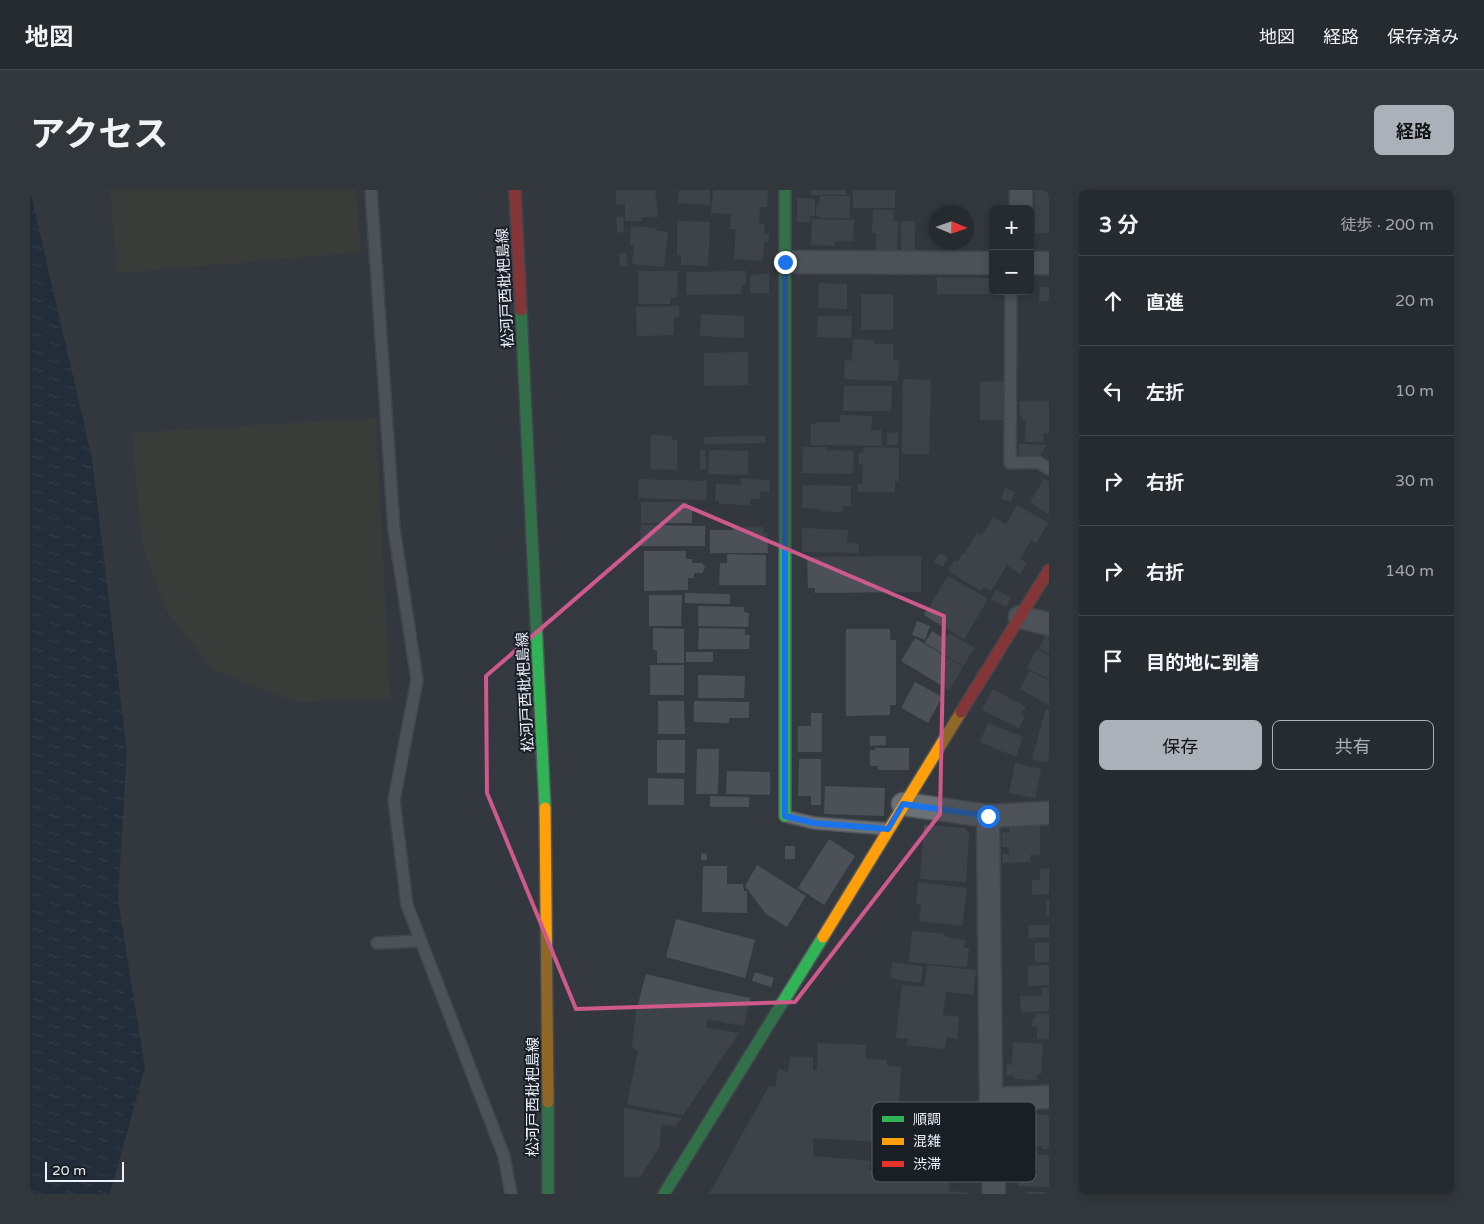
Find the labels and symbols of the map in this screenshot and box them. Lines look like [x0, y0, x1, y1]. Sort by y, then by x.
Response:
north arrow [929, 205, 974, 250]
street label: 松河戸西枇杷島線 [493, 228, 517, 348]
route end [774, 251, 797, 274]
street label: 松河戸西枇杷島線 [513, 632, 537, 752]
route start [977, 805, 1000, 828]
street label: 松河戸西枇杷島線 [524, 1037, 542, 1157]
legend [872, 1102, 1036, 1182]
text: 順調 [913, 1111, 941, 1128]
text: 混雑 [913, 1133, 941, 1150]
text: 渋滞 [913, 1156, 941, 1173]
scale bar [45, 1159, 124, 1182]

